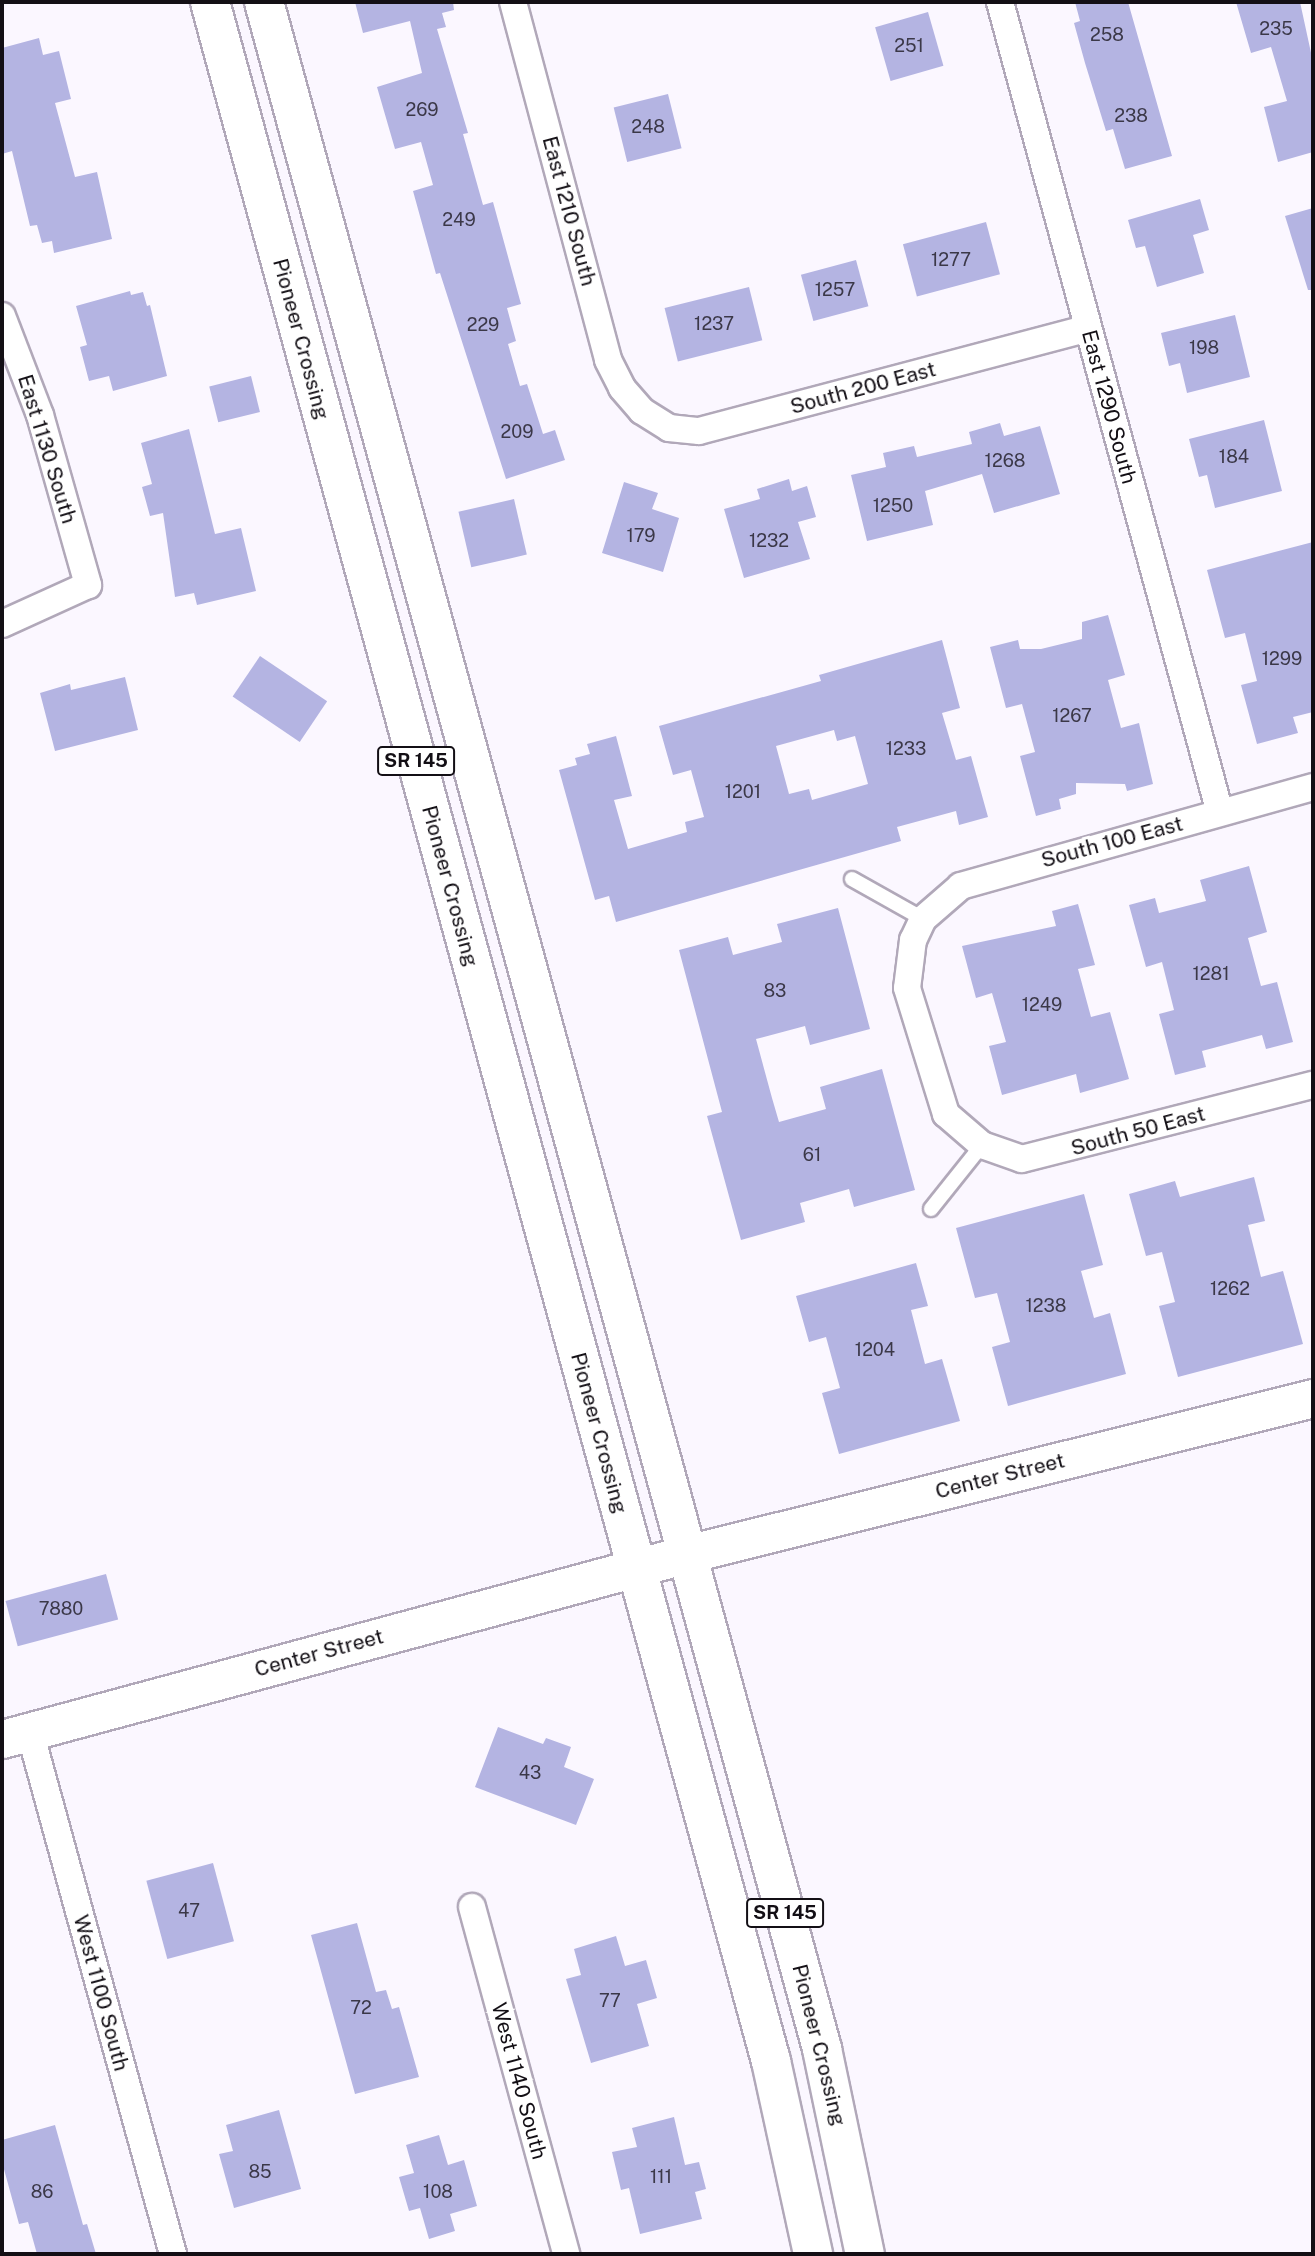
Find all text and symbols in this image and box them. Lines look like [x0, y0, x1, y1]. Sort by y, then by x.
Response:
house number: 235 [1259, 18, 1293, 40]
house number: 258 [1090, 24, 1124, 46]
house number: 251 [894, 35, 924, 57]
house number: 269 [405, 99, 439, 121]
house number: 238 [1114, 105, 1148, 127]
house number: 248 [631, 116, 665, 138]
street label: East 1210 South [537, 133, 601, 289]
house number: 249 [442, 209, 476, 231]
house number: 1277 [931, 249, 971, 271]
street label: Pioneer Crossing [267, 256, 335, 422]
house number: 1257 [815, 279, 855, 301]
house number: 1237 [694, 313, 734, 335]
house number: 229 [467, 314, 499, 336]
street label: East 1290 South [1076, 327, 1142, 487]
house number: 198 [1189, 337, 1219, 359]
street label: South 200 East [787, 356, 939, 420]
street label: East 1130 South [12, 371, 82, 527]
house number: 209 [501, 421, 533, 443]
house number: 184 [1219, 446, 1249, 468]
house number: 1268 [985, 450, 1025, 472]
house number: 1250 [873, 495, 913, 517]
house number: 179 [626, 525, 656, 547]
house number: 1232 [749, 530, 789, 552]
house number: 1299 [1262, 648, 1302, 670]
house number: 1267 [1052, 705, 1092, 727]
house number: 1233 [886, 738, 926, 760]
road number: SR 145 [376, 746, 456, 776]
house number: 1201 [725, 781, 761, 803]
street label: Pioneer Crossing [416, 803, 484, 969]
street label: South 100 East [1038, 811, 1186, 873]
house number: 1281 [1192, 963, 1230, 985]
house number: 83 [764, 980, 786, 1002]
house number: 1249 [1022, 994, 1062, 1016]
street label: South 50 East [1068, 1101, 1208, 1161]
house number: 61 [803, 1144, 821, 1166]
house number: 1262 [1210, 1278, 1250, 1300]
house number: 1238 [1026, 1295, 1066, 1317]
house number: 1204 [855, 1339, 895, 1361]
street label: Pioneer Crossing [565, 1350, 633, 1516]
street label: Center Street [933, 1448, 1067, 1504]
house number: 7880 [39, 1598, 83, 1620]
street label: Center Street [252, 1624, 386, 1682]
house number: 43 [519, 1762, 541, 1784]
road number: SR 145 [745, 1898, 825, 1928]
house number: 47 [178, 1900, 200, 1922]
street label: West 1100 South [68, 1912, 134, 2074]
street label: Pioneer Crossing [787, 1962, 851, 2128]
house number: 77 [599, 1990, 621, 2012]
house number: 72 [350, 1997, 372, 2019]
street label: West 1140 South [486, 2000, 552, 2162]
house number: 85 [248, 2161, 272, 2183]
house number: 111 [650, 2166, 672, 2188]
house number: 86 [31, 2181, 53, 2203]
house number: 108 [423, 2181, 453, 2203]

